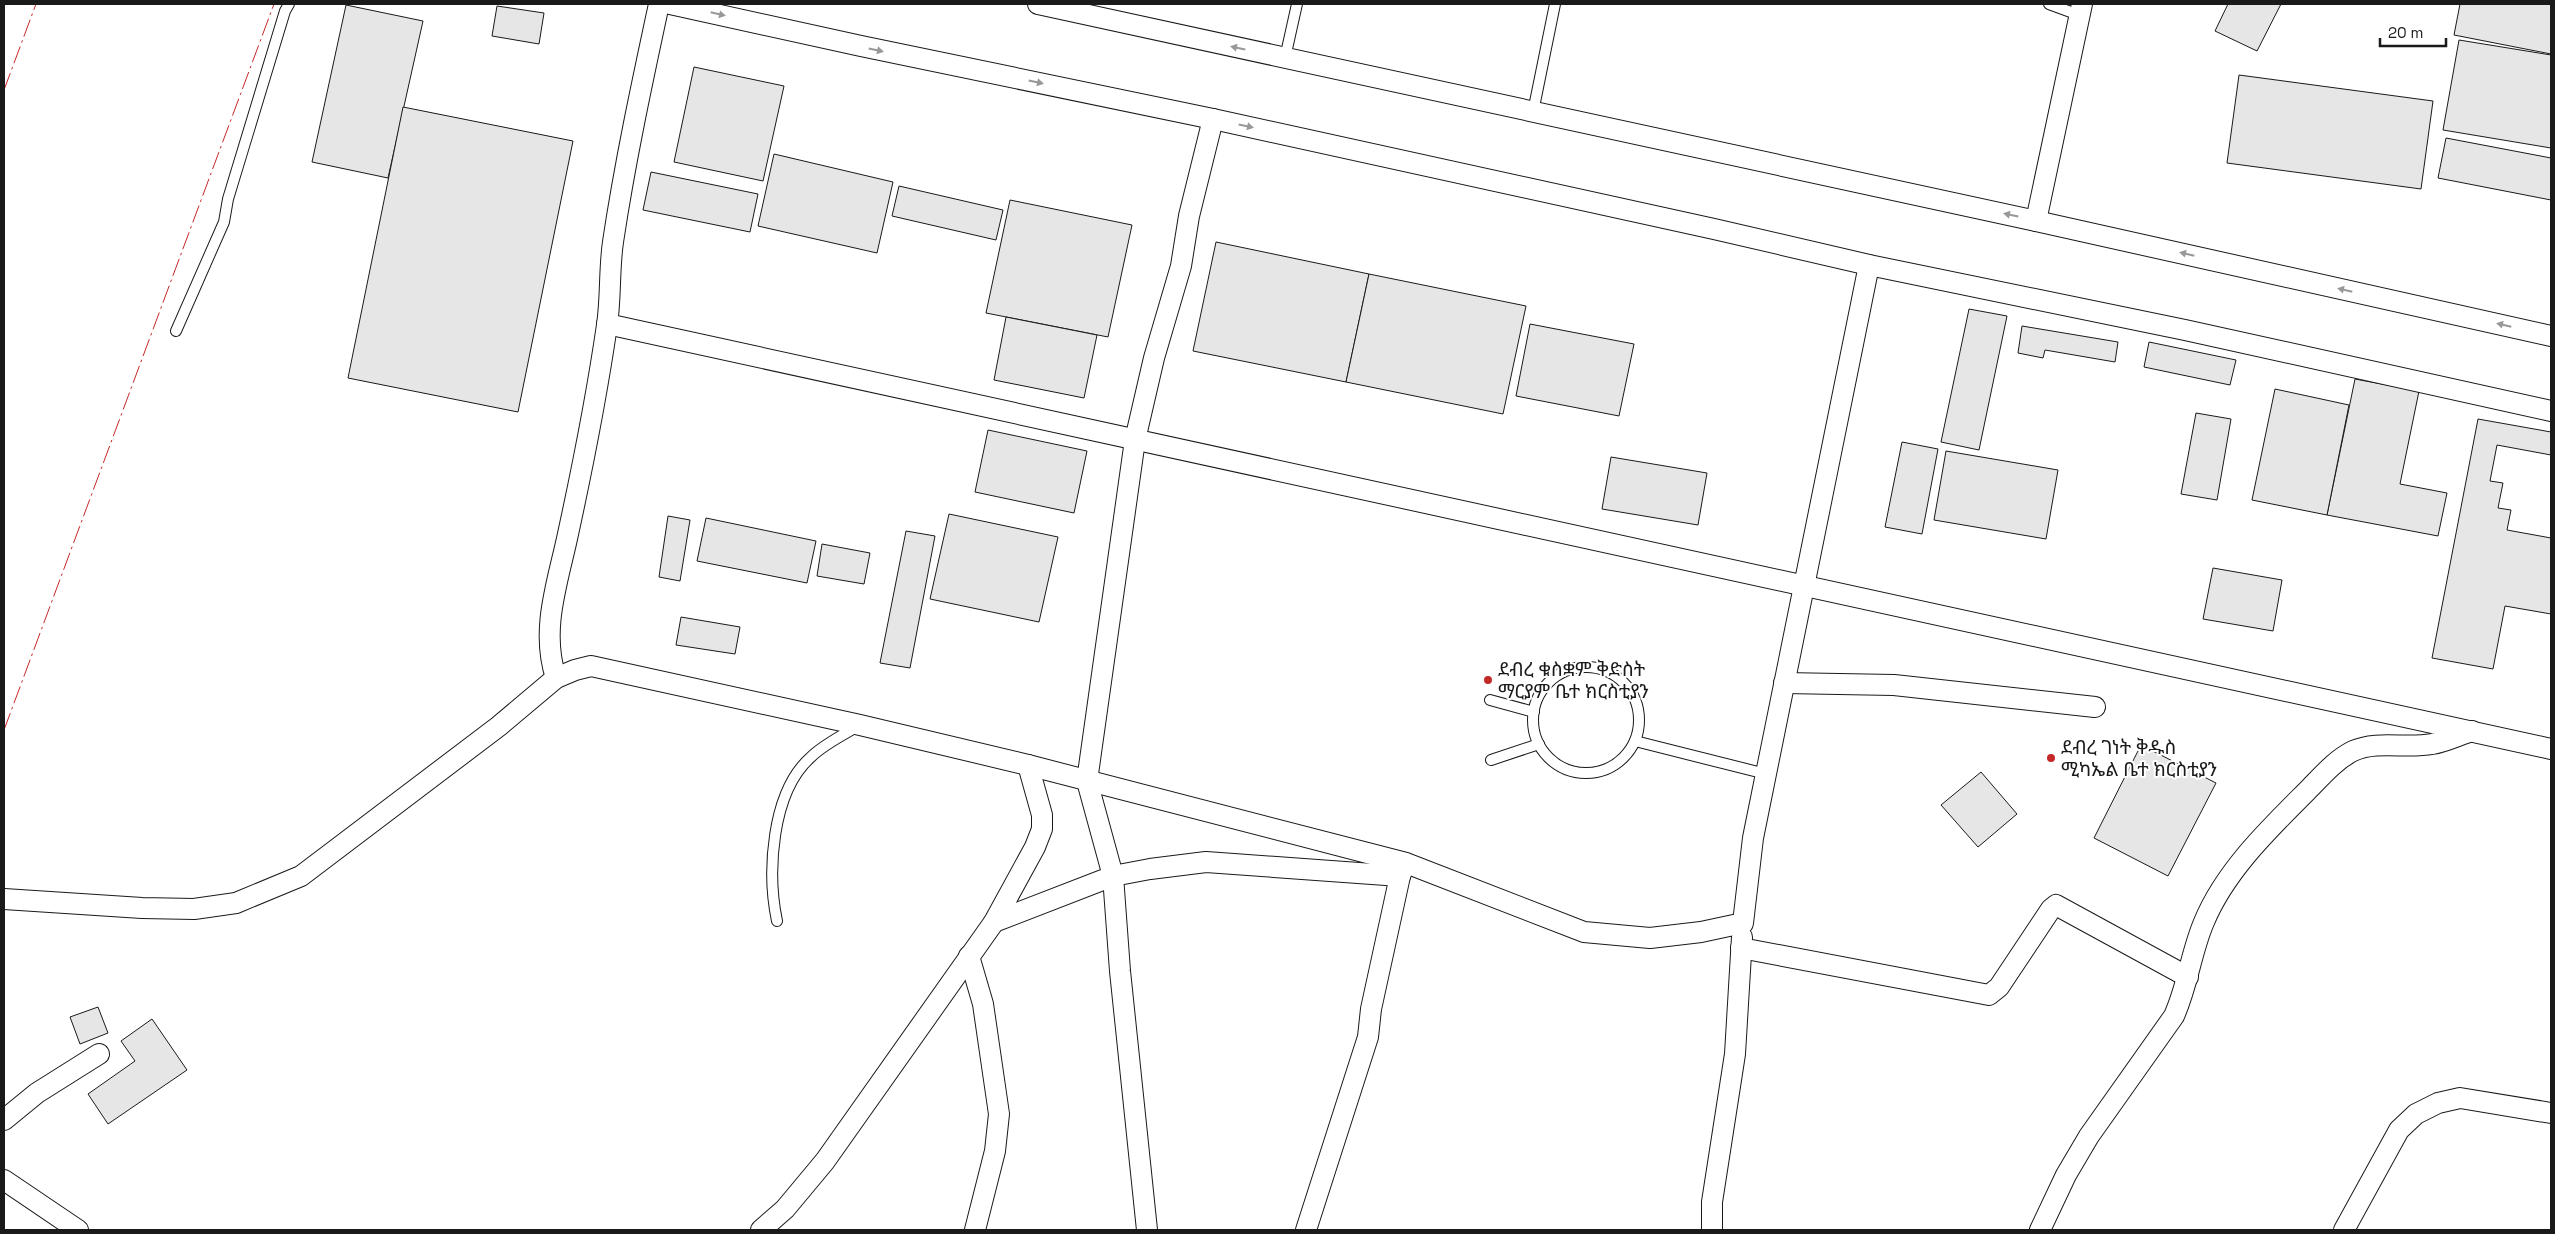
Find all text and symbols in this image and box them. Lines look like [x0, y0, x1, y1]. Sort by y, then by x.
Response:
one-way arrow [710, 10, 725, 18]
scale bar [2380, 15, 2446, 47]
text: 20 m [2388, 23, 2423, 42]
one-way arrow [1229, 43, 1245, 51]
one-way arrow [869, 46, 885, 54]
one-way arrow [1028, 78, 1043, 86]
one-way arrow [1239, 122, 1254, 130]
one-way arrow [2003, 211, 2018, 219]
one-way arrow [2179, 250, 2194, 258]
one-way arrow [2338, 286, 2353, 294]
one-way arrow [2496, 321, 2511, 329]
place label: ደብረ ቁስቋም ቅድስት ማርያም ቤተ ክርስቲያን [1498, 657, 1649, 704]
marker: ደብረ ቁስቋም ቅድስት ማርያም ቤተ ክርስቲያን [1482, 674, 1494, 686]
place label: ደብረ ገነት ቅዱስ ሚካኤል ቤተ ክርስቲያን [2061, 735, 2217, 782]
marker: ደብረ ገነት ቅዱስ ሚካኤል ቤተ ክርስቲያን [2045, 752, 2057, 764]

